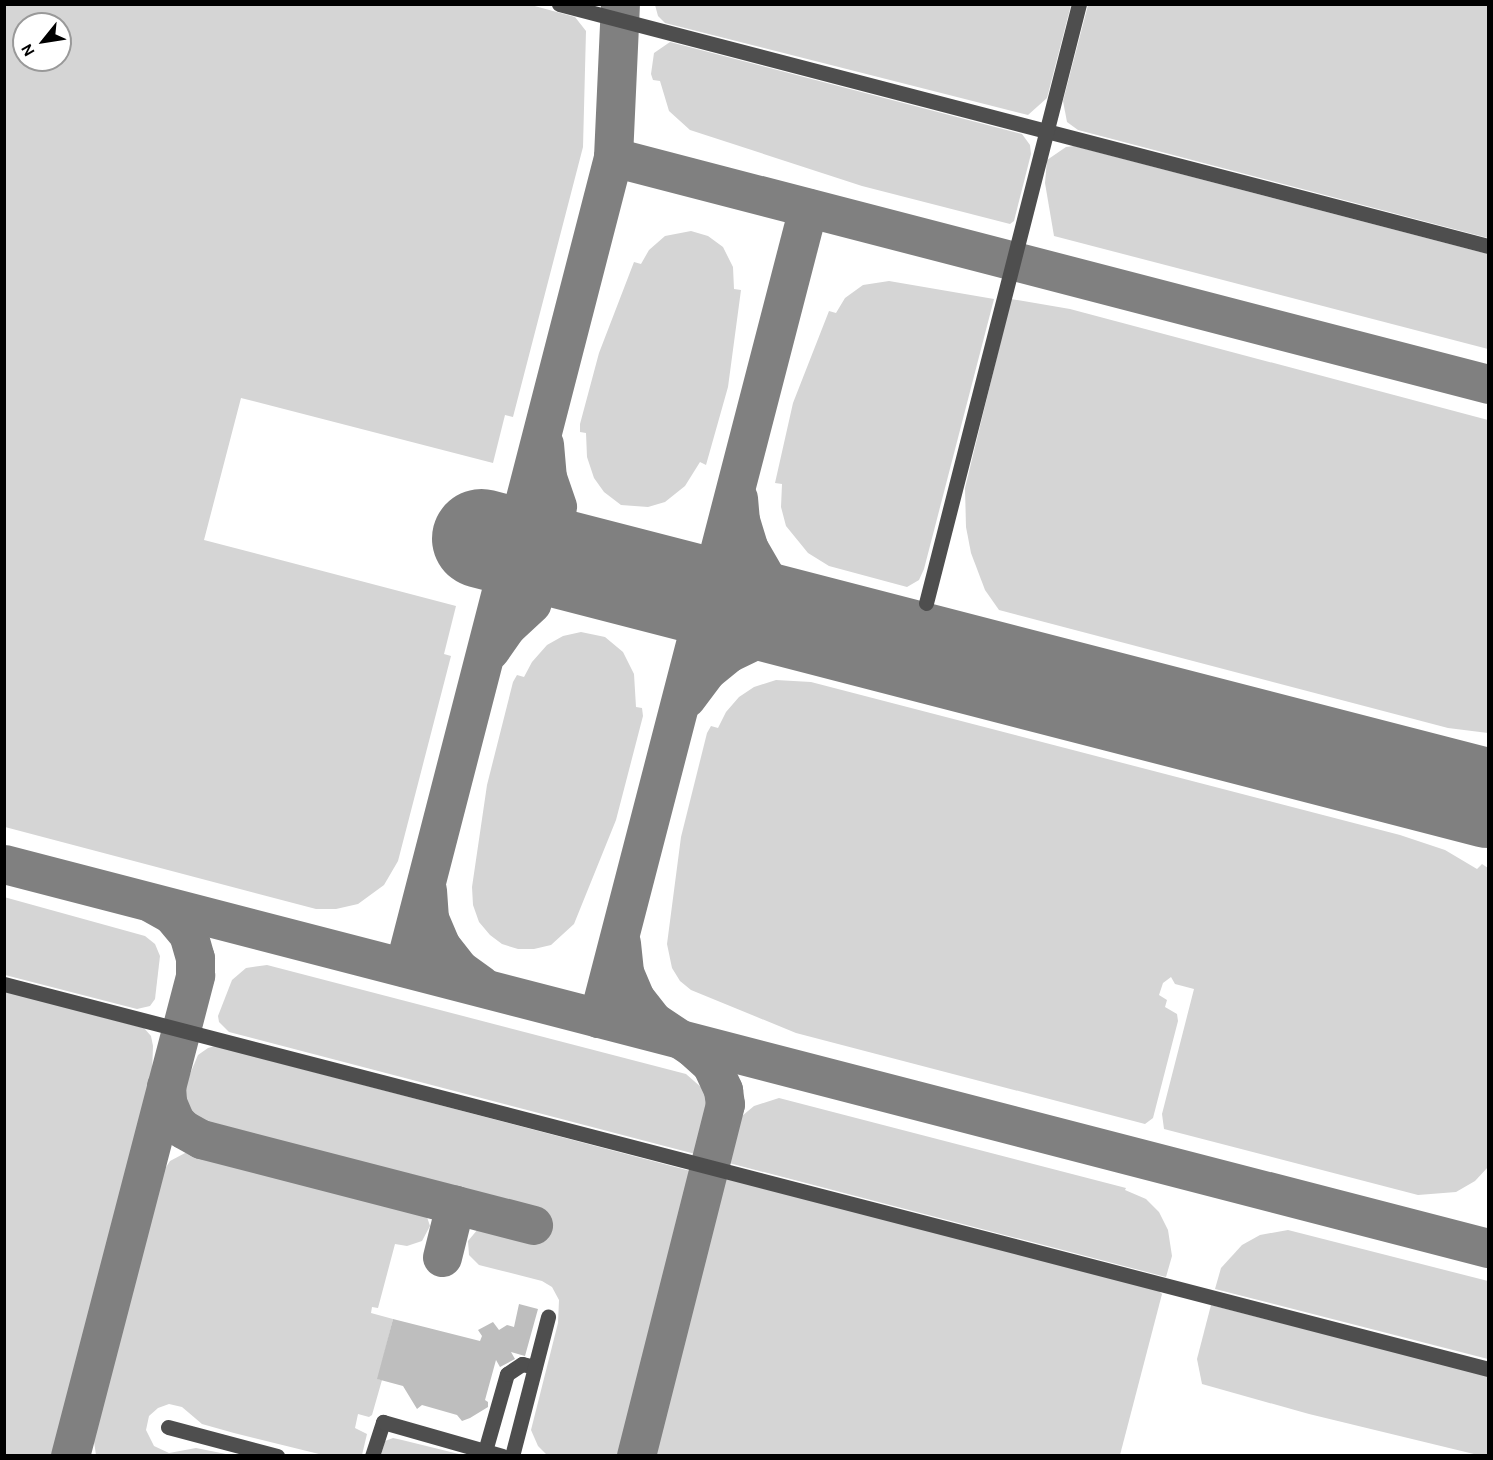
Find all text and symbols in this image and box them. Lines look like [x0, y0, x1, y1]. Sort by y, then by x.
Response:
north arrow [12, 12, 72, 72]
text: N [17, 41, 39, 60]

